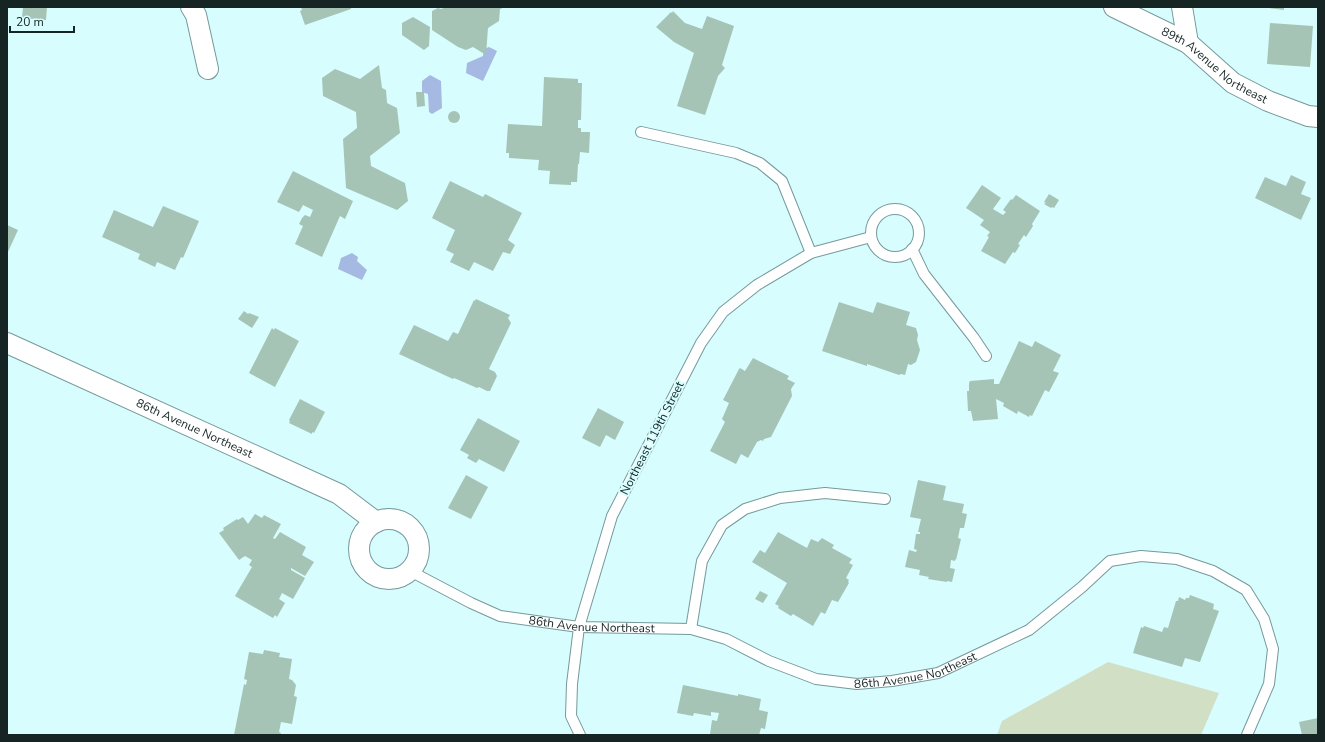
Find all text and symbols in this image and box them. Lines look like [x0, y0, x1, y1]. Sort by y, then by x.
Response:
scale bar [10, 8, 74, 34]
text: 20 m [16, 14, 44, 30]
street label: 89th Avenue Northeast [1159, 23, 1271, 108]
street label: Northeast 119th Street [616, 378, 688, 497]
street label: 86th Avenue Northeast [134, 395, 256, 462]
street label: 86th Avenue Northeast [528, 612, 656, 636]
street label: 86th Avenue Northeast [853, 648, 980, 692]

